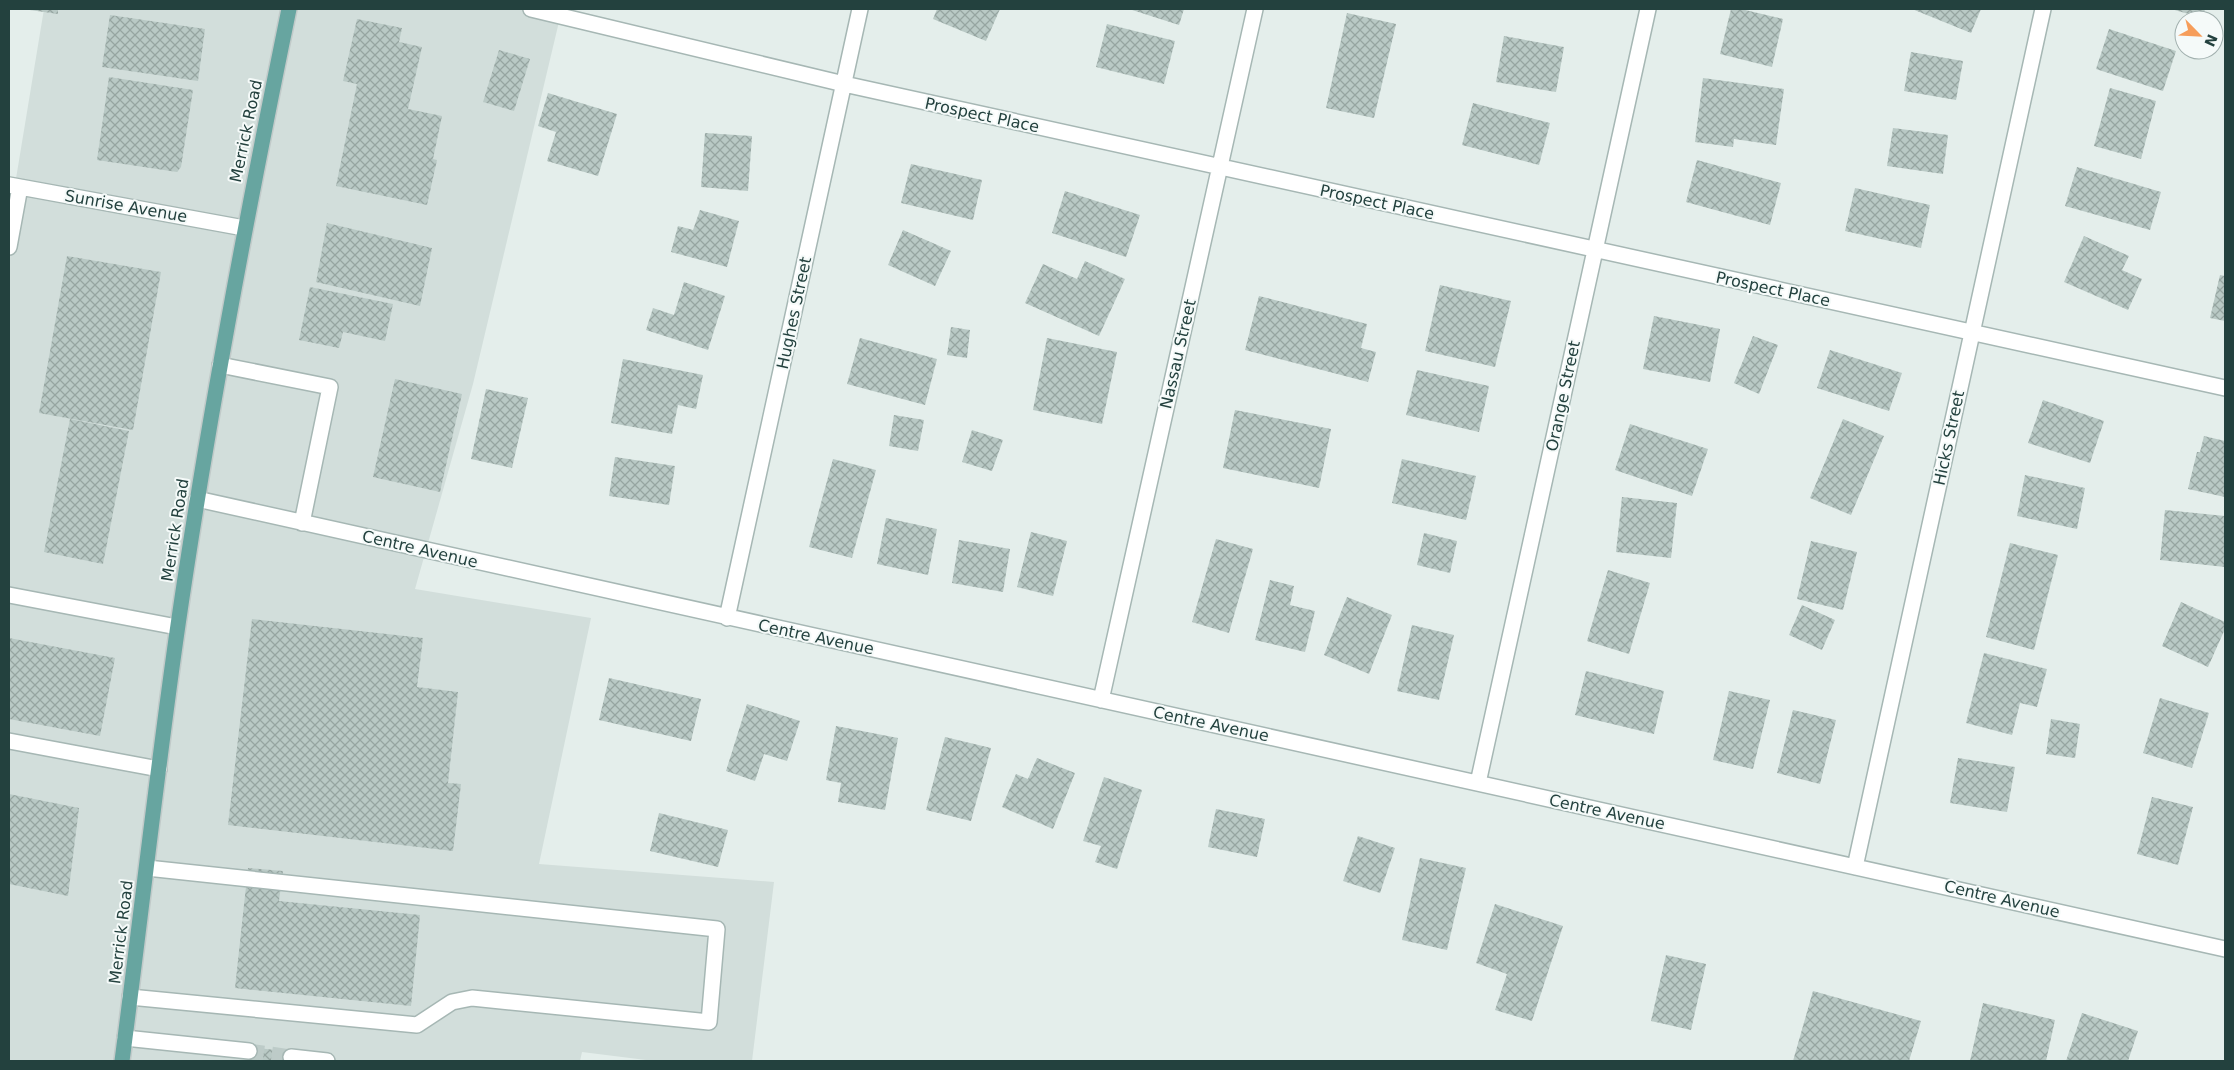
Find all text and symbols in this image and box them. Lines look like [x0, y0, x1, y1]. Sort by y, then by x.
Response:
north arrow [2174, 10, 2224, 60]
text: N [2201, 32, 2221, 49]
street label: Merrick Road [226, 78, 266, 184]
street label: Prospect Place [923, 94, 1041, 136]
street label: Prospect Place [1318, 181, 1436, 223]
street label: Sunrise Avenue [63, 186, 189, 226]
street label: Hughes Street [773, 255, 815, 371]
street label: Prospect Place [1714, 268, 1832, 310]
street label: Nassau Street [1156, 297, 1200, 411]
street label: Orange Street [1542, 339, 1584, 453]
street label: Hicks Street [1930, 389, 1968, 487]
street label: Merrick Road [157, 477, 193, 583]
street label: Centre Avenue [360, 526, 480, 572]
street label: Centre Avenue [756, 615, 876, 659]
street label: Centre Avenue [1151, 702, 1271, 746]
street label: Centre Avenue [1547, 790, 1667, 834]
street label: Centre Avenue [1942, 876, 2062, 922]
street label: Merrick Road [105, 879, 137, 985]

